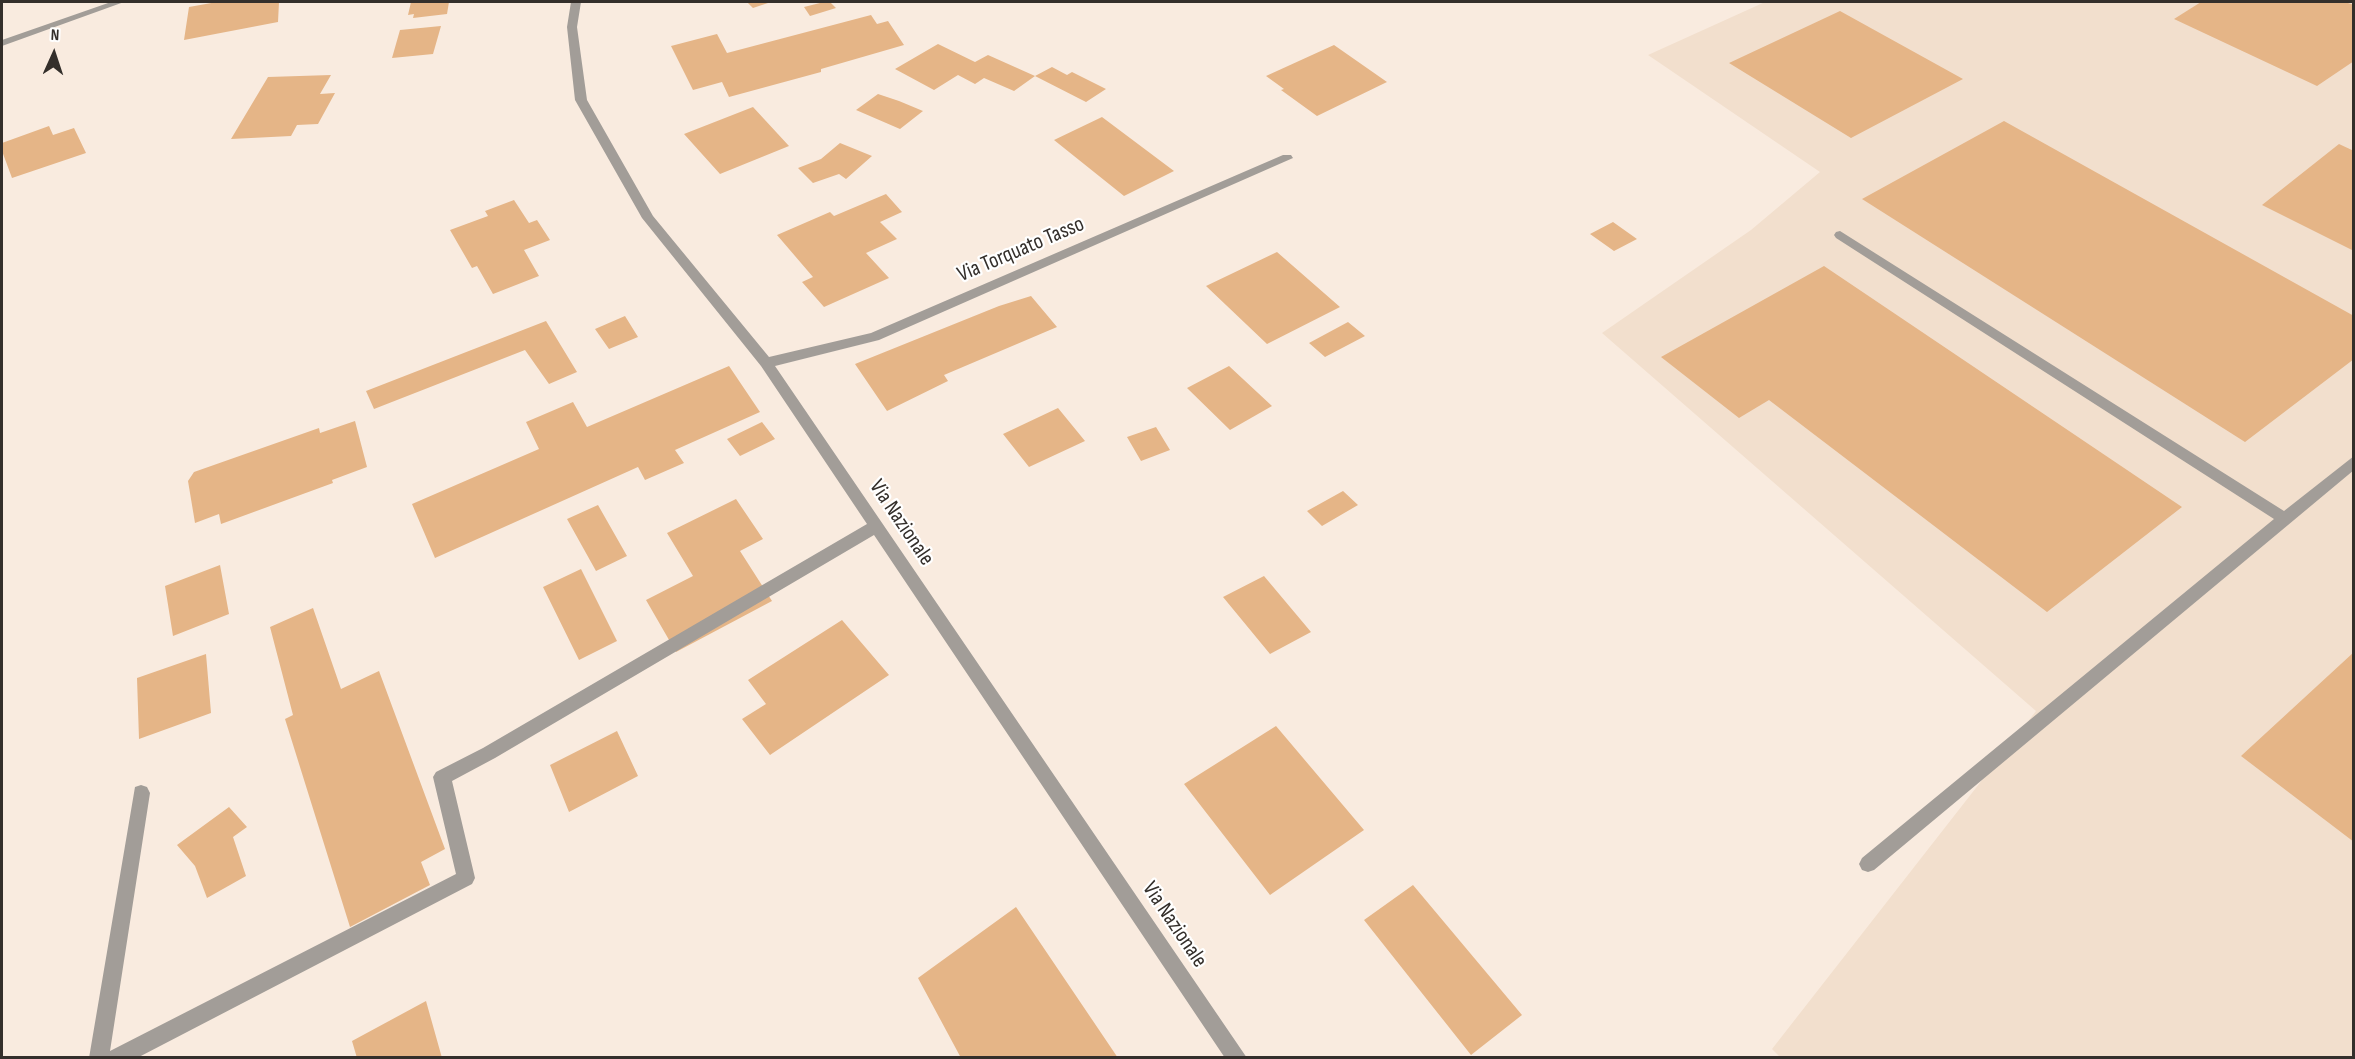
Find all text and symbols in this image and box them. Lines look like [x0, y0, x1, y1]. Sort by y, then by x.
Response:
north arrow [24, 24, 84, 84]
text: N [50, 26, 60, 45]
street label: Via Torquato Tasso [954, 211, 1088, 289]
street label: Via Nazionale [863, 475, 939, 571]
street label: Via Nazionale [1136, 877, 1212, 973]

